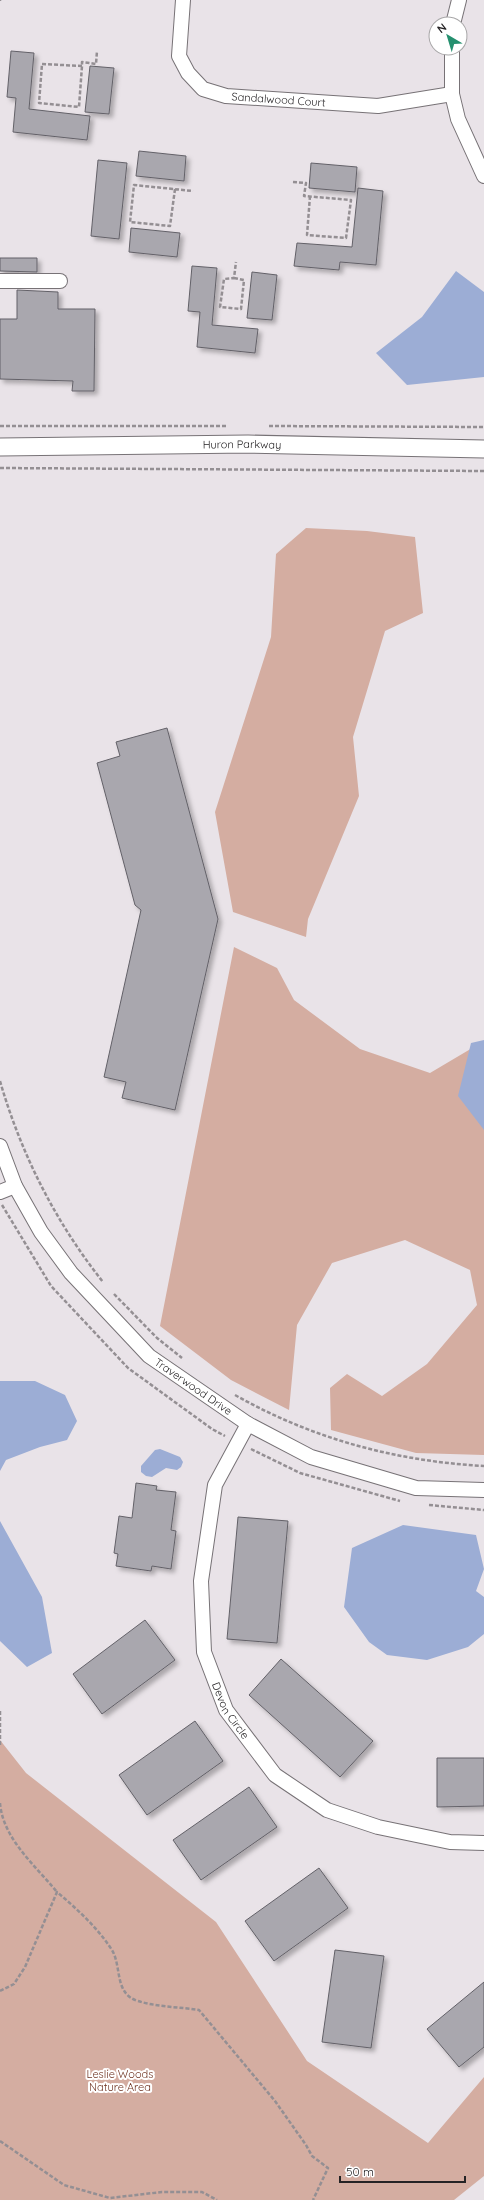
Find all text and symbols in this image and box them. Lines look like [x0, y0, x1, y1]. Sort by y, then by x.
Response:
north arrow [428, 16, 468, 56]
text: N [434, 20, 449, 36]
street label: Sandalwood Court [231, 89, 326, 110]
street label: Huron Parkway [203, 437, 282, 452]
street label: Traverwood Drive [152, 1355, 235, 1418]
street label: Devon Circle [209, 1680, 252, 1742]
park label: Leslie Woods Nature Area [87, 2067, 153, 2094]
scale bar [340, 2158, 465, 2184]
text: 50 m [346, 2164, 374, 2179]

